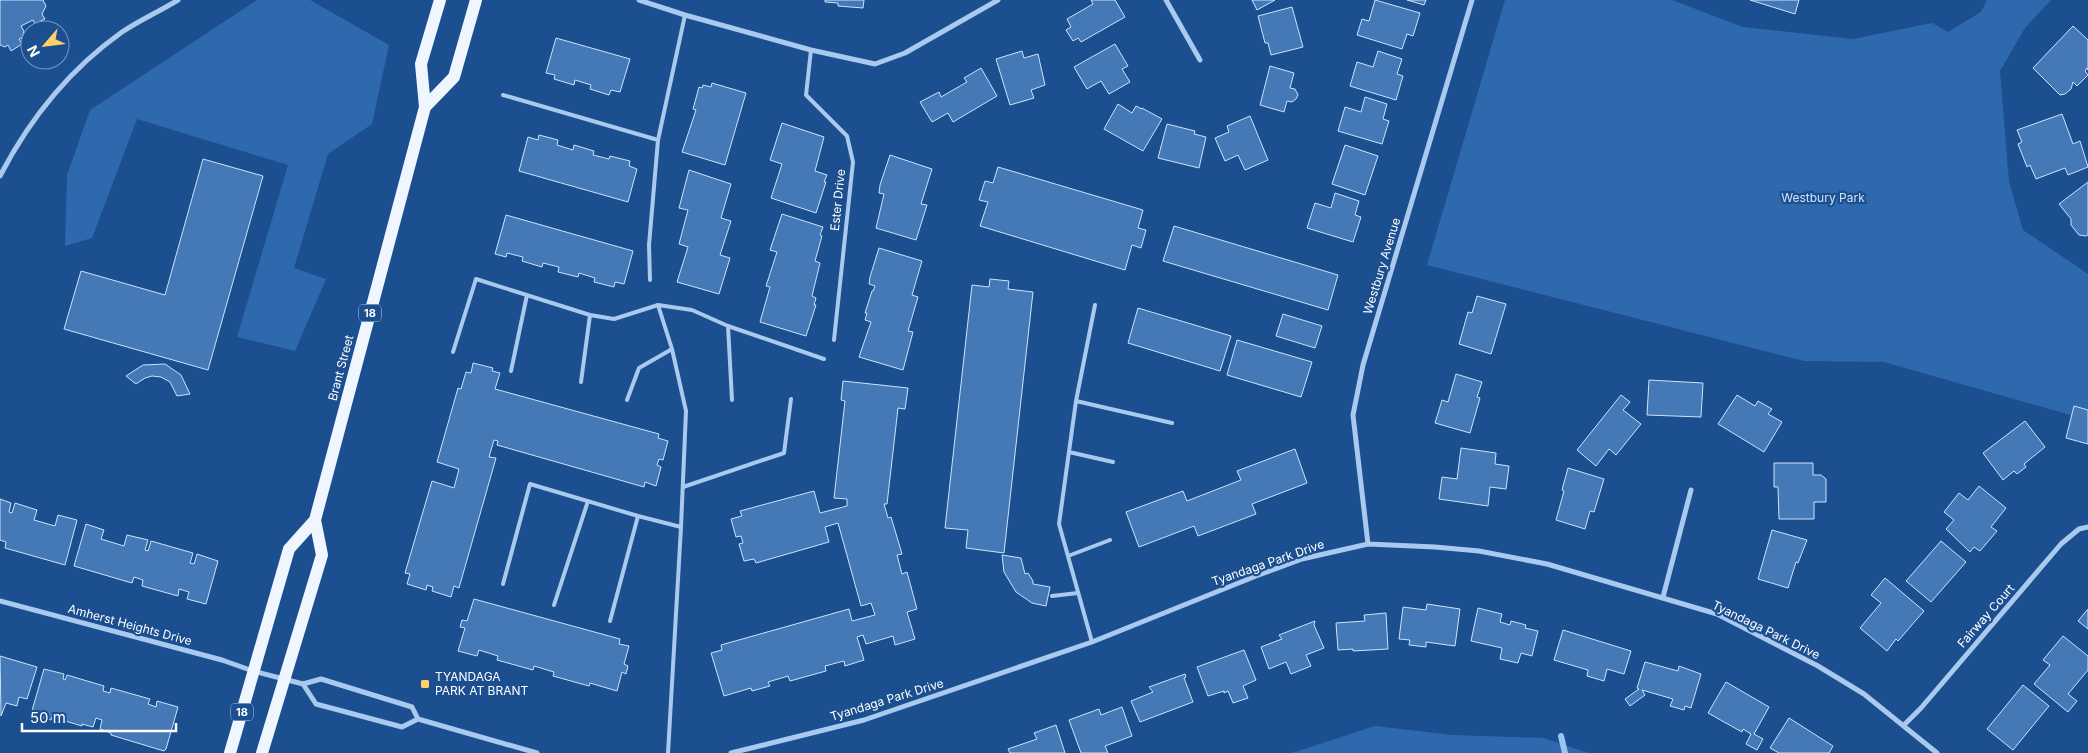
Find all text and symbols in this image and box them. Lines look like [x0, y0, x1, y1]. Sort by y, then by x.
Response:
north arrow [20, 20, 70, 70]
text: N [23, 43, 43, 60]
street label: Ester Drive [827, 168, 848, 232]
park label: Westbury Park [1781, 190, 1865, 205]
street label: Westbury Avenue [1360, 216, 1403, 316]
road number: 18 [359, 304, 381, 322]
street label: Brant Street [325, 333, 356, 402]
street label: Tyandaga Park Drive [1210, 536, 1326, 589]
street label: Fairway Court [1954, 581, 2017, 650]
street label: Tyandaga Park Drive [1710, 597, 1823, 662]
street label: Amherst Heights Drive [67, 601, 194, 648]
place label: TYANDAGA PARK AT BRANT [435, 669, 528, 698]
street label: Tyandaga Park Drive [828, 675, 945, 724]
marker: TYANDAGA PARK AT BRANT [419, 678, 431, 690]
scale bar [22, 700, 176, 732]
road number: 18 [231, 704, 253, 720]
text: 50 m [30, 708, 66, 727]

